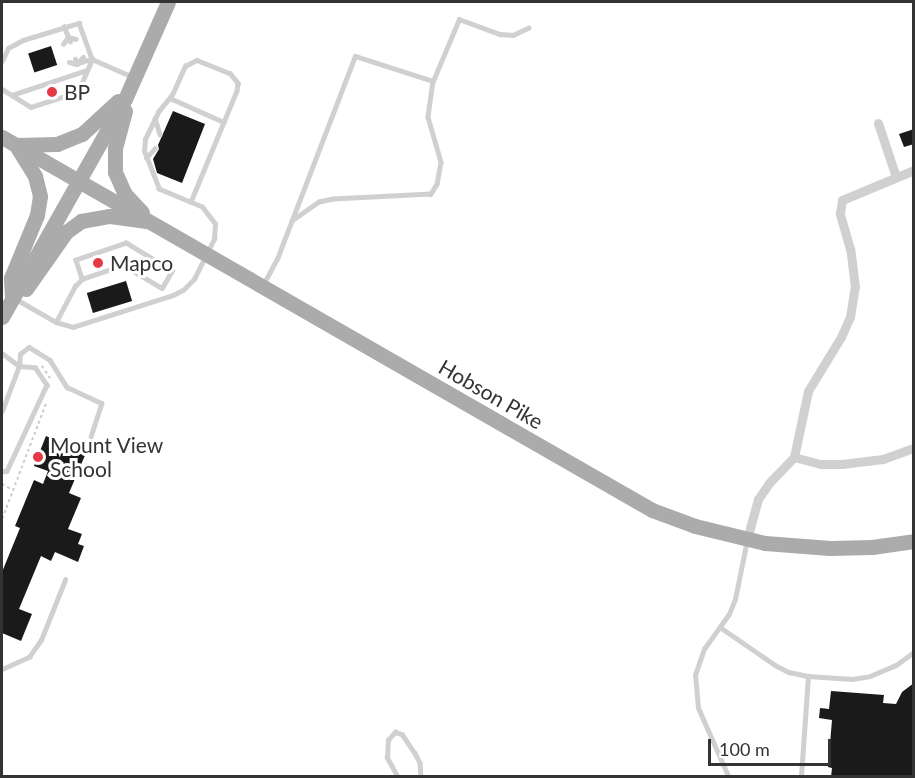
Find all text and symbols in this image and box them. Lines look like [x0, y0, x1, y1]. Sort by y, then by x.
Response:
place label: BP [64, 79, 90, 105]
marker: BP [45, 85, 59, 99]
place label: Mapco [110, 250, 173, 276]
marker: Mapco [91, 256, 105, 270]
street label: Hobson Pike [434, 354, 548, 434]
place label: Mount View School [50, 432, 164, 482]
marker: Mount View School [31, 450, 45, 464]
scale bar [711, 727, 834, 765]
text: 100 m [719, 738, 770, 760]

